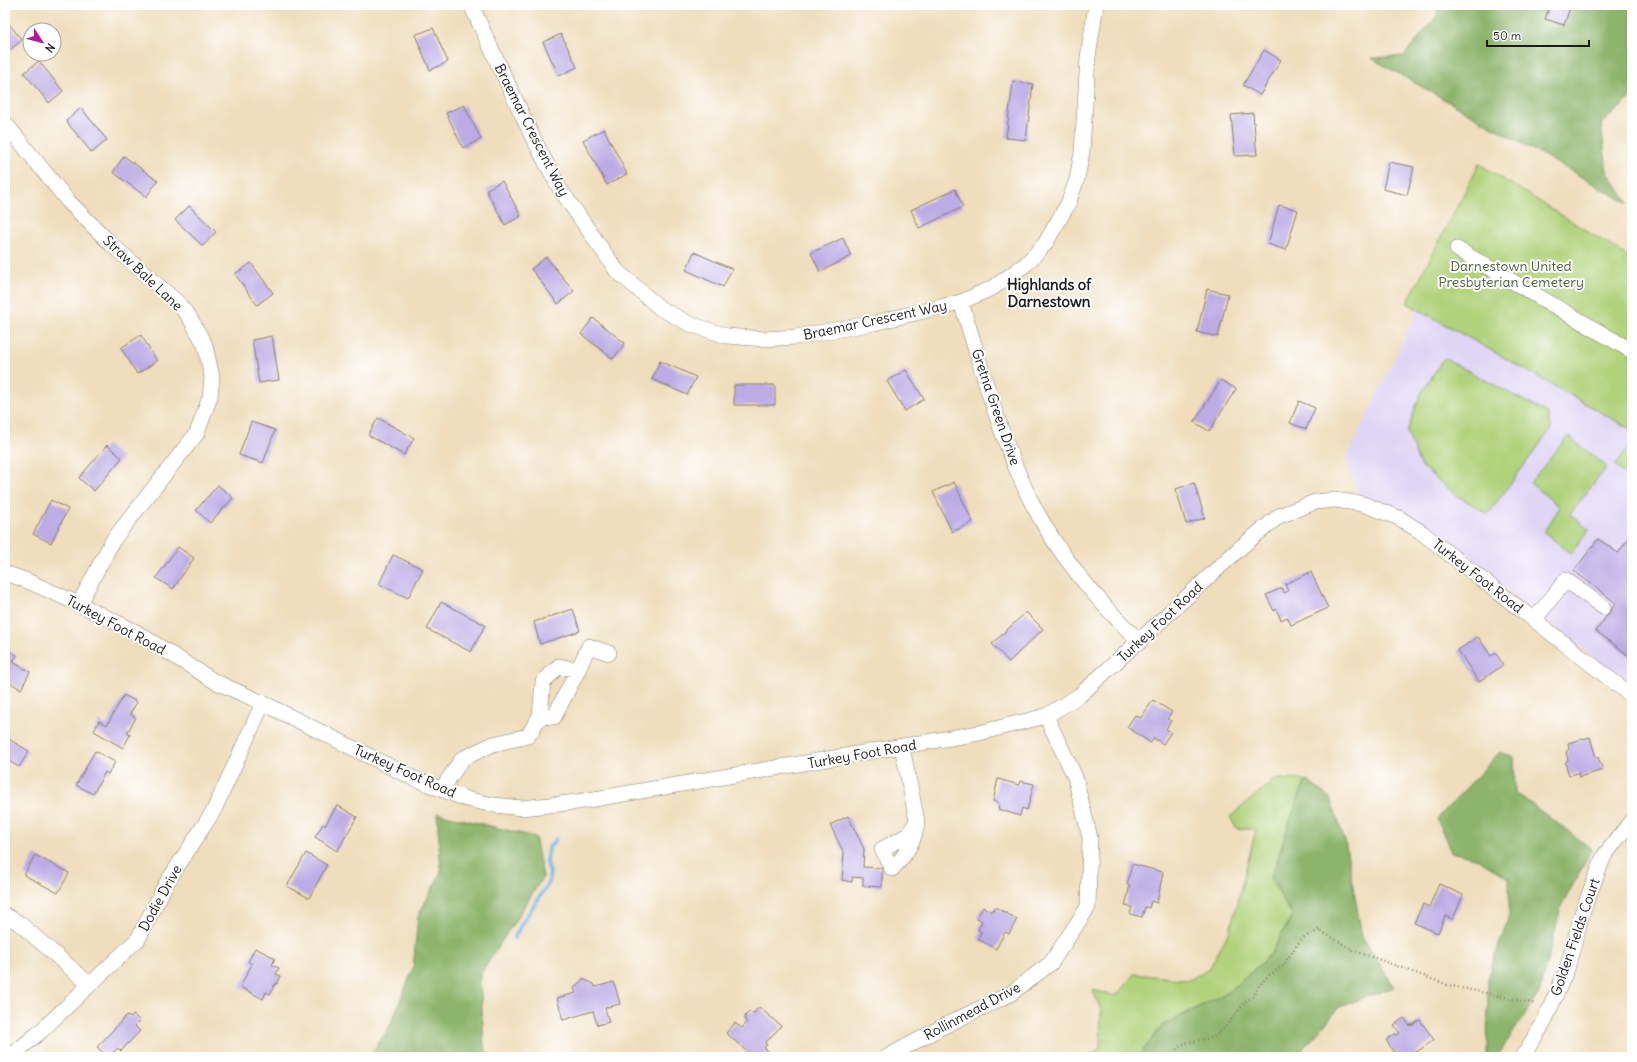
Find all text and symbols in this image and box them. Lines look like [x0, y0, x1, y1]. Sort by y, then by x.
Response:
north arrow [22, 22, 62, 62]
scale bar [1487, 22, 1589, 48]
text: 50 m [1493, 28, 1522, 43]
text: N [42, 41, 58, 55]
street label: Braemar Crescent Way [491, 61, 573, 199]
street label: Straw Bale Lane [99, 231, 187, 315]
park label: Darnestown United Presbyterian Cemetery [1438, 257, 1584, 291]
district label: Highlands of Darnestown [1007, 275, 1092, 311]
street label: Braemar Crescent Way [802, 296, 948, 344]
street label: Gretna Green Drive [968, 346, 1024, 468]
street label: Turkey Foot Road [1429, 535, 1527, 617]
street label: Turkey Foot Road [1114, 578, 1206, 666]
street label: Turkey Foot Road [63, 591, 169, 659]
street label: Turkey Foot Road [806, 736, 918, 772]
street label: Turkey Foot Road [351, 740, 459, 802]
street label: Dodie Drive [134, 862, 186, 934]
street label: Golden Fields Court [1546, 875, 1604, 998]
street label: Rollinmead Drive [921, 978, 1023, 1044]

